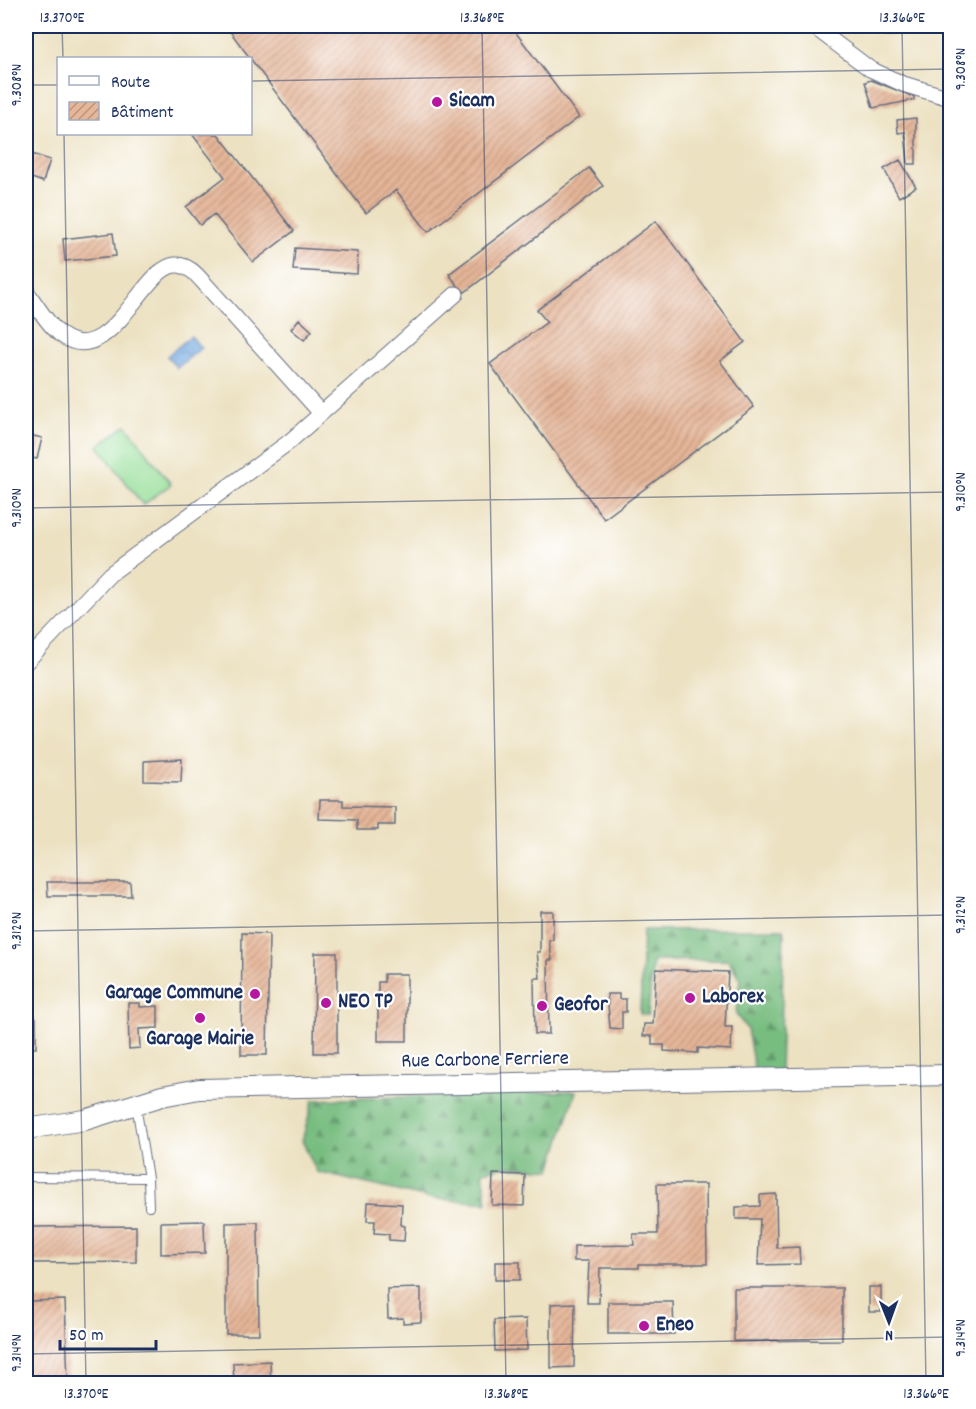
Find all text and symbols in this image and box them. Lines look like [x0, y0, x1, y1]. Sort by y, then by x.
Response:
text: 13.370°E [40, 8, 85, 30]
text: 13.368°E [460, 8, 504, 30]
text: 13.366°E [879, 8, 925, 30]
text: 9.308°N [951, 48, 973, 90]
legend [57, 57, 252, 135]
text: 9.308°N [7, 64, 29, 106]
text: Route [111, 71, 150, 96]
place label: Sicam [449, 87, 495, 117]
marker: Sicam [430, 95, 444, 109]
text: Bâtiment [111, 101, 174, 126]
text: 9.310°N [951, 472, 973, 512]
text: 9.310°N [7, 488, 29, 528]
text: 9.312°N [951, 896, 973, 934]
text: 9.312°N [7, 912, 29, 950]
place label: Garage Commune [105, 979, 243, 1009]
place label: Laborex [702, 983, 764, 1013]
marker: Garage Commune [248, 987, 262, 1001]
place label: NEO TP [338, 988, 393, 1018]
place label: Geofor [554, 991, 609, 1021]
marker: Laborex [683, 991, 697, 1005]
marker: NEO TP [319, 996, 333, 1010]
marker: Geofor [535, 999, 549, 1013]
marker: Garage Mairie [193, 1011, 207, 1025]
place label: Garage Mairie [146, 1025, 254, 1055]
street label: Rue Carbone Ferriere [401, 1045, 569, 1077]
north arrow [859, 1292, 919, 1352]
place label: Eneo [656, 1311, 694, 1341]
scale bar [60, 1313, 156, 1351]
marker: Eneo [637, 1319, 651, 1333]
text: 9.314°N [951, 1319, 973, 1357]
text: N [885, 1323, 893, 1346]
text: 50 m [69, 1324, 104, 1349]
text: 9.314°N [7, 1334, 29, 1372]
text: 13.370°E [64, 1384, 109, 1406]
text: 13.368°E [484, 1384, 528, 1406]
text: 13.366°E [903, 1384, 949, 1406]

